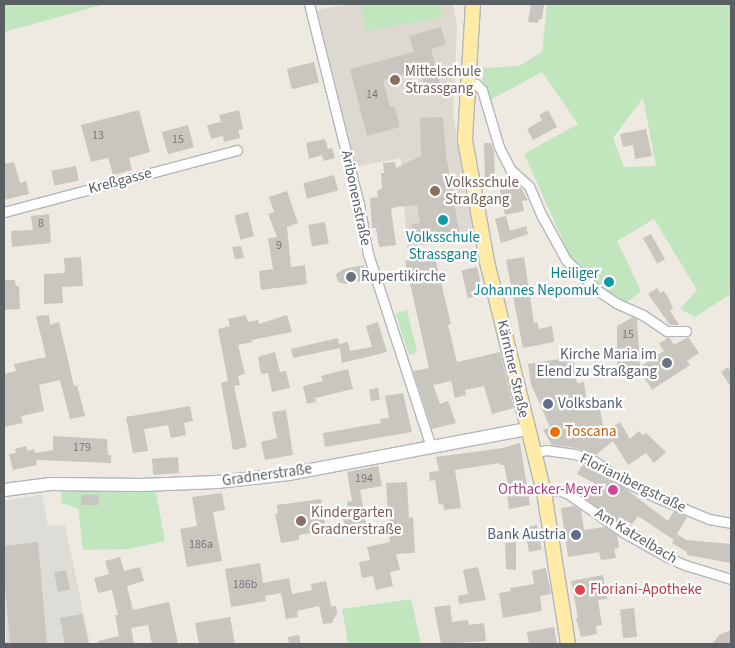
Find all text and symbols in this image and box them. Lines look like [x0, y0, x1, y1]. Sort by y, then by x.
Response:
place label: Mittelschule Strassgang [405, 62, 481, 97]
marker: Mittelschule Strassgang [389, 74, 401, 86]
house number: 14 [366, 88, 378, 102]
house number: 13 [92, 129, 104, 143]
house number: 15 [172, 133, 184, 147]
street label: Aribonenstraße [337, 149, 375, 247]
street label: Kreßgasse [86, 164, 154, 198]
place label: Volksschule Straßgang [445, 173, 519, 208]
marker: Volksschule Straßgang [429, 185, 441, 197]
marker: Volksschule Strassgang [437, 214, 449, 226]
house number: 8 [38, 217, 44, 231]
place label: Volksschule Strassgang [406, 228, 480, 263]
house number: 9 [276, 239, 282, 253]
place label: Heiliger Johannes Nepomuk [473, 264, 599, 299]
place label: Rupertikirche [361, 268, 446, 286]
marker: Rupertikirche [345, 271, 357, 283]
marker: Heiliger Johannes Nepomuk [603, 276, 615, 288]
street label: Kärntner Straße [493, 318, 533, 420]
house number: 15 [622, 328, 634, 342]
place label: Kirche Maria im Elend zu Straßgang [536, 345, 657, 380]
marker: Kirche Maria im Elend zu Straßgang [661, 357, 673, 369]
place label: Volksbank [558, 395, 622, 413]
marker: Volksbank [542, 398, 554, 410]
place label: Toscana [565, 423, 616, 441]
marker: Toscana [549, 426, 561, 438]
house number: 179 [73, 441, 91, 455]
street label: Florianibergstraße [577, 450, 689, 516]
street label: Gradnerstraße [221, 460, 313, 490]
house number: 194 [355, 472, 373, 486]
place label: Orthacker-Meyer [498, 481, 603, 499]
marker: Orthacker-Meyer [607, 484, 619, 496]
place label: Kindergarten Gradnerstraße [311, 503, 401, 538]
street label: Am Katzelbach [592, 504, 680, 568]
marker: Kindergarten Gradnerstraße [295, 515, 307, 527]
place label: Bank Austria [487, 526, 566, 544]
marker: Bank Austria [570, 529, 582, 541]
house number: 186a [189, 538, 213, 552]
house number: 186b [233, 578, 257, 592]
place label: Floriani-Apotheke [590, 581, 702, 599]
marker: Floriani-Apotheke [574, 584, 586, 596]

